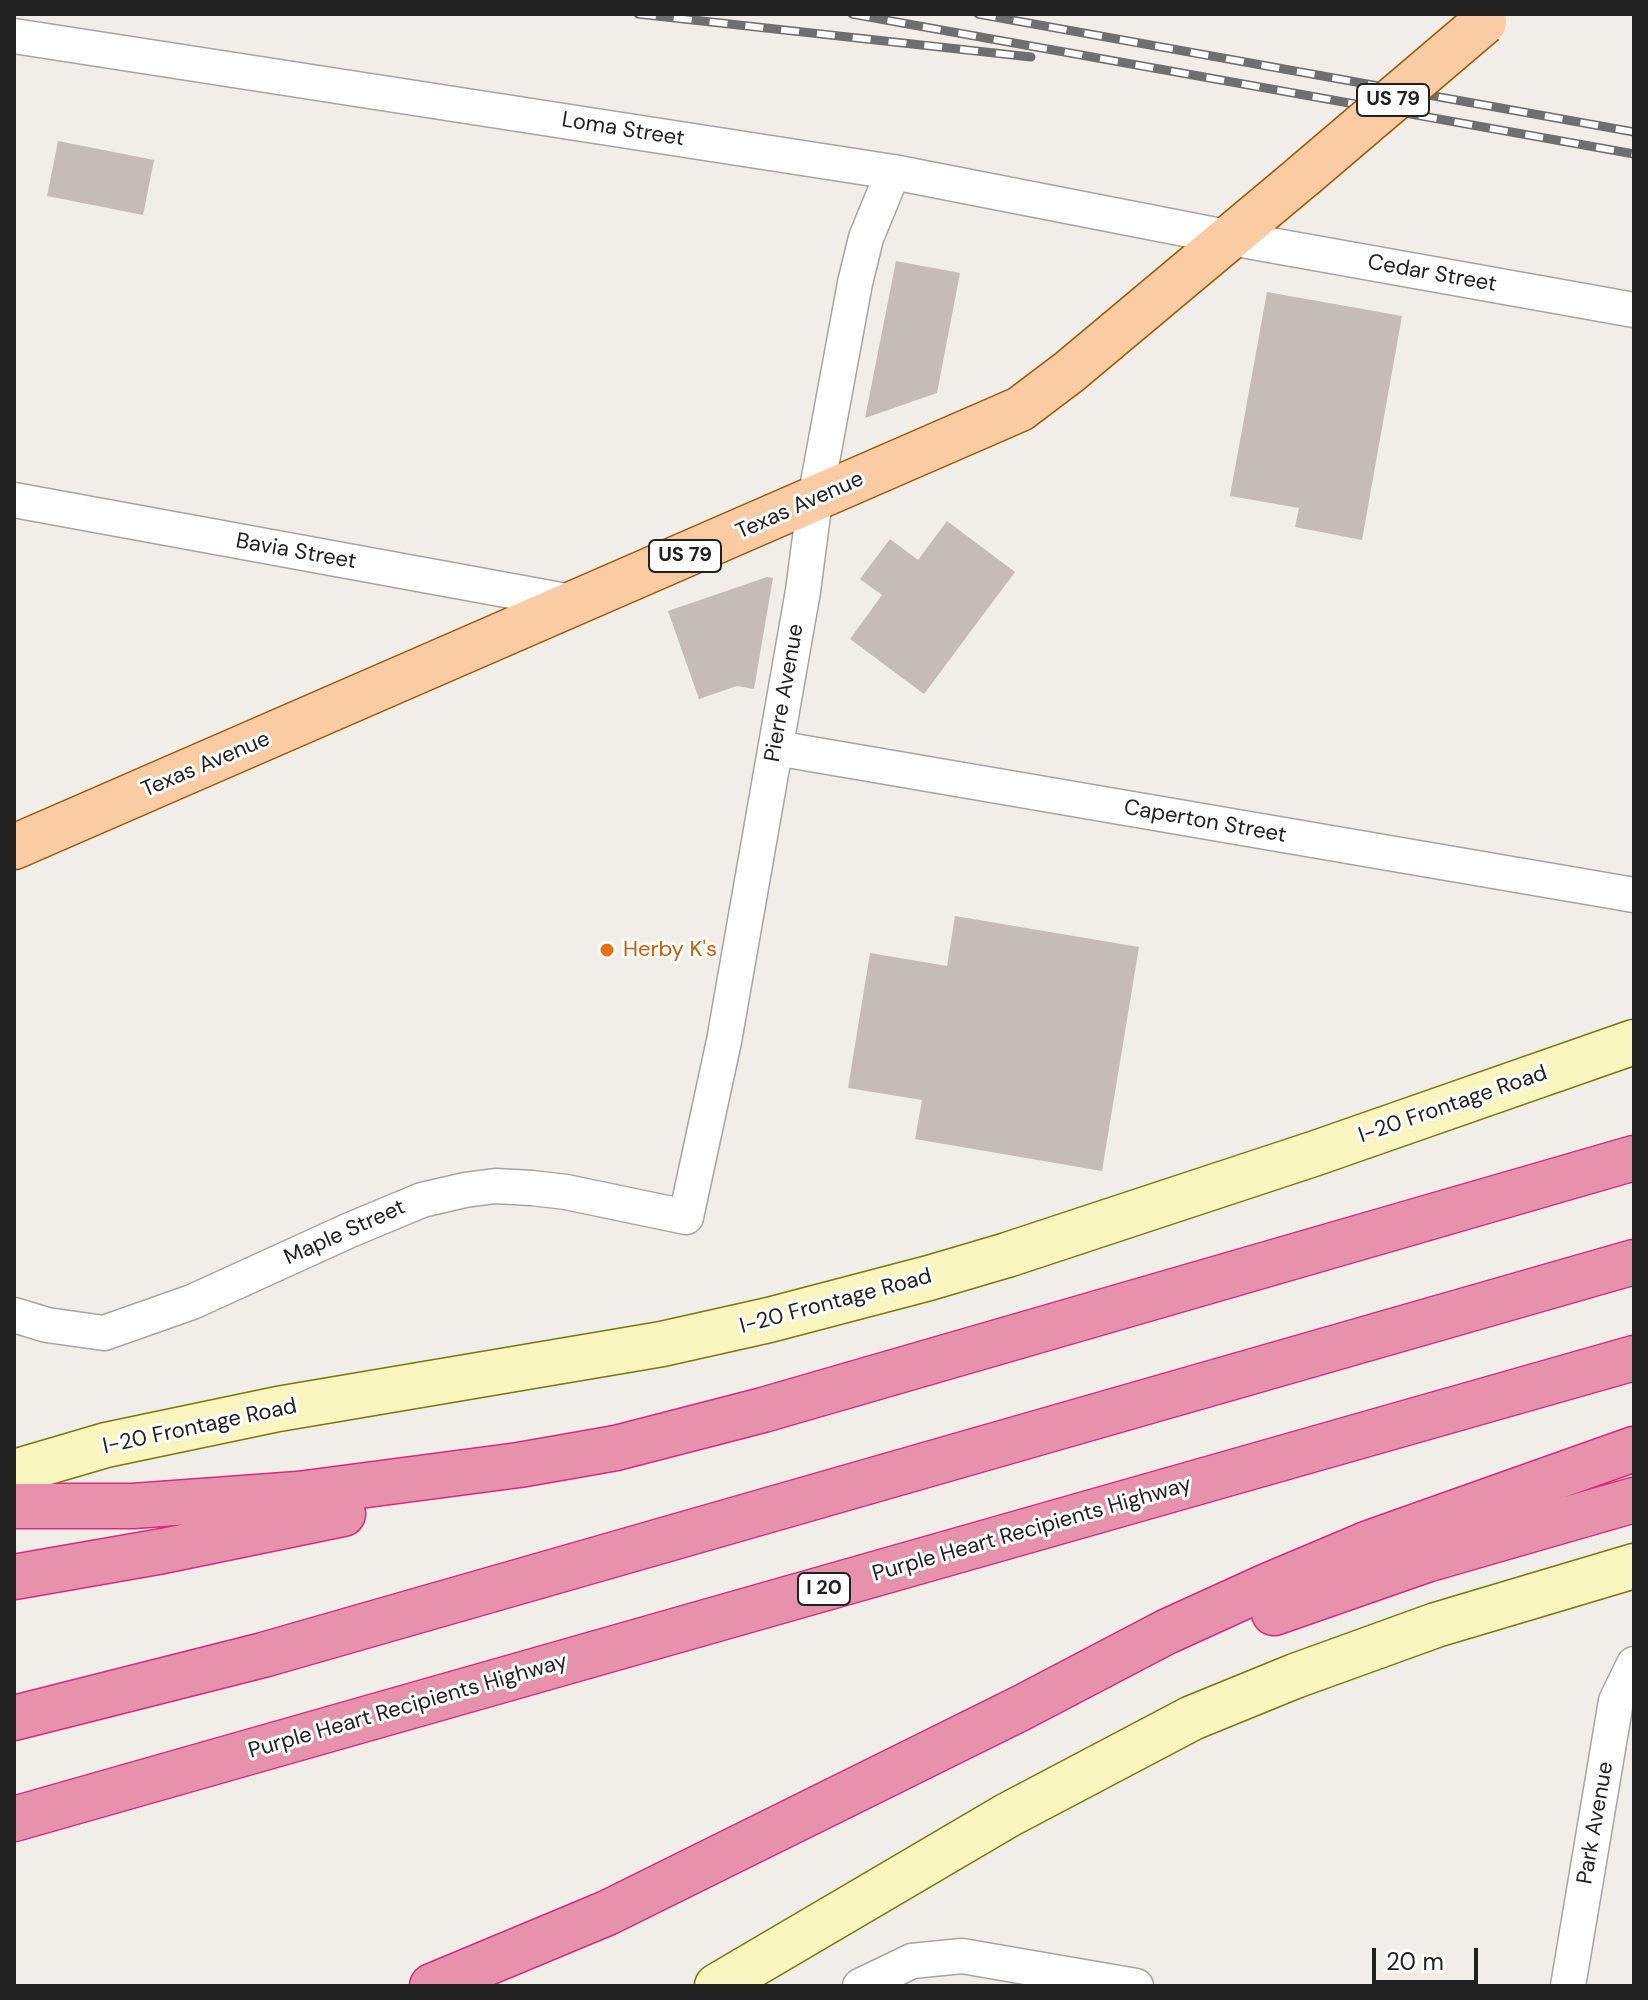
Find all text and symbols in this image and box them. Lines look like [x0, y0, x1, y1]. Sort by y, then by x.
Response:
road number: US 79 [1357, 84, 1429, 116]
street label: Loma Street [560, 107, 686, 153]
street label: Cedar Street [1366, 250, 1498, 298]
street label: Texas Avenue [732, 466, 868, 546]
street label: Bavia Street [234, 528, 358, 576]
road number: US 79 [649, 540, 721, 572]
street label: Pierre Avenue [760, 622, 810, 764]
street label: Texas Avenue [138, 726, 274, 804]
street label: Caperton Street [1122, 795, 1288, 849]
place label: Herby K's [623, 937, 717, 963]
marker: Herby K's [598, 941, 616, 959]
street label: I-20 Frontage Road [1355, 1060, 1551, 1150]
street label: Maple Street [280, 1195, 410, 1271]
street label: I-20 Frontage Road [737, 1264, 935, 1340]
street label: I-20 Frontage Road [101, 1394, 299, 1460]
street label: Purple Heart Recipients Highway [870, 1472, 1194, 1588]
road number: I 20 [798, 1573, 850, 1605]
street label: Purple Heart Recipients Highway [246, 1649, 570, 1765]
street label: Park Avenue [1572, 1760, 1620, 1886]
scale bar [1376, 1932, 1482, 1982]
text: 20 m [1386, 1946, 1444, 1977]

